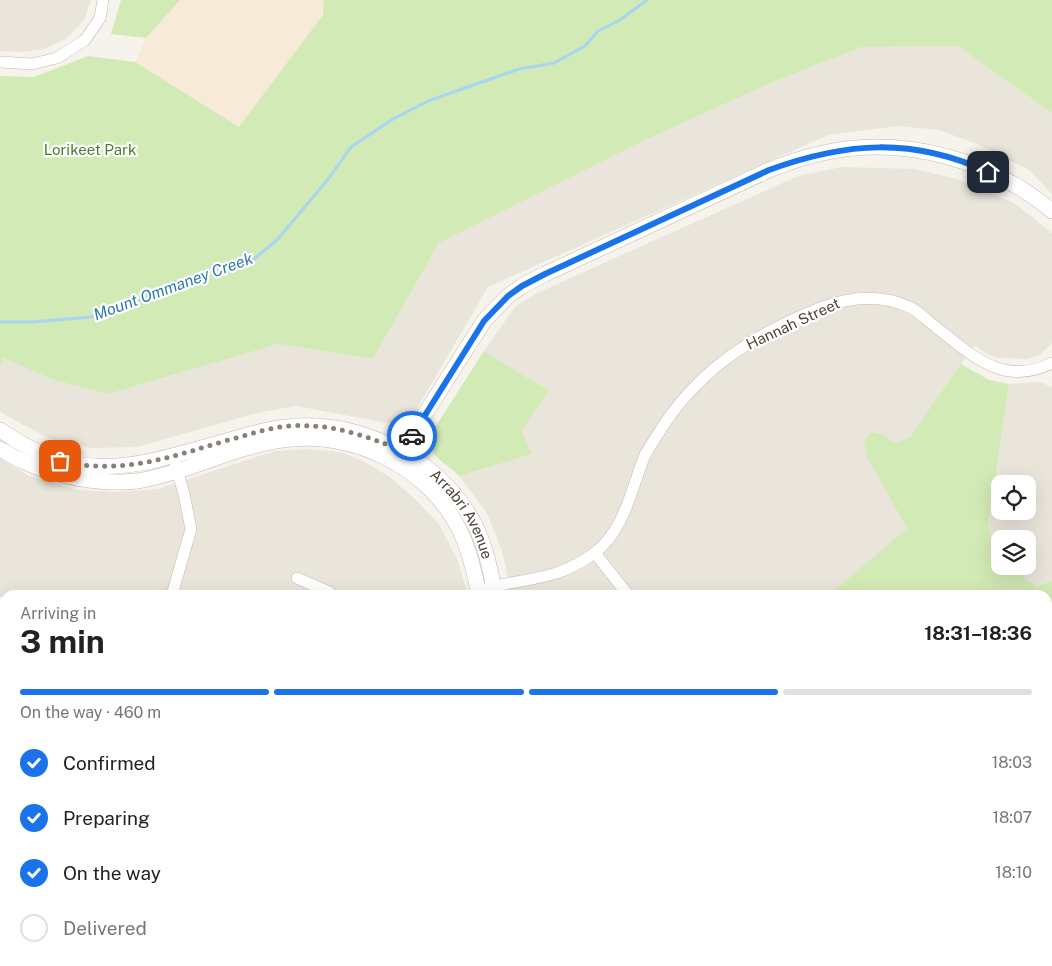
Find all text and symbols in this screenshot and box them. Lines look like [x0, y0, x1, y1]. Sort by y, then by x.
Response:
park label: Lorikeet Park [44, 141, 136, 158]
pin [967, 151, 1009, 193]
icon: home [974, 158, 1002, 186]
water label: Mount Ommaney Creek [91, 249, 256, 324]
street label: Hannah Street [743, 294, 842, 353]
courier [387, 411, 437, 461]
icon: car [398, 422, 426, 450]
pin [39, 440, 81, 482]
icon: bag [46, 447, 74, 475]
street label: Arrabri Avenue [427, 466, 496, 561]
map controls [991, 475, 1036, 575]
button: locate [991, 475, 1036, 520]
button: layers [991, 530, 1036, 575]
text: Arriving in [20, 604, 96, 623]
text: 18:31–18:36 [924, 622, 1032, 644]
text: 3 min [20, 623, 105, 660]
text: On the way · 460 m [20, 703, 161, 722]
icon: check [20, 749, 48, 777]
text: Confirmed [63, 752, 156, 774]
text: 18:03 [992, 753, 1032, 772]
icon: check [20, 804, 48, 832]
text: Preparing [63, 807, 150, 829]
text: 18:07 [992, 808, 1032, 827]
icon: check [20, 859, 48, 887]
text: On the way [63, 862, 161, 884]
text: 18:10 [995, 863, 1032, 882]
text: Delivered [63, 917, 147, 939]

